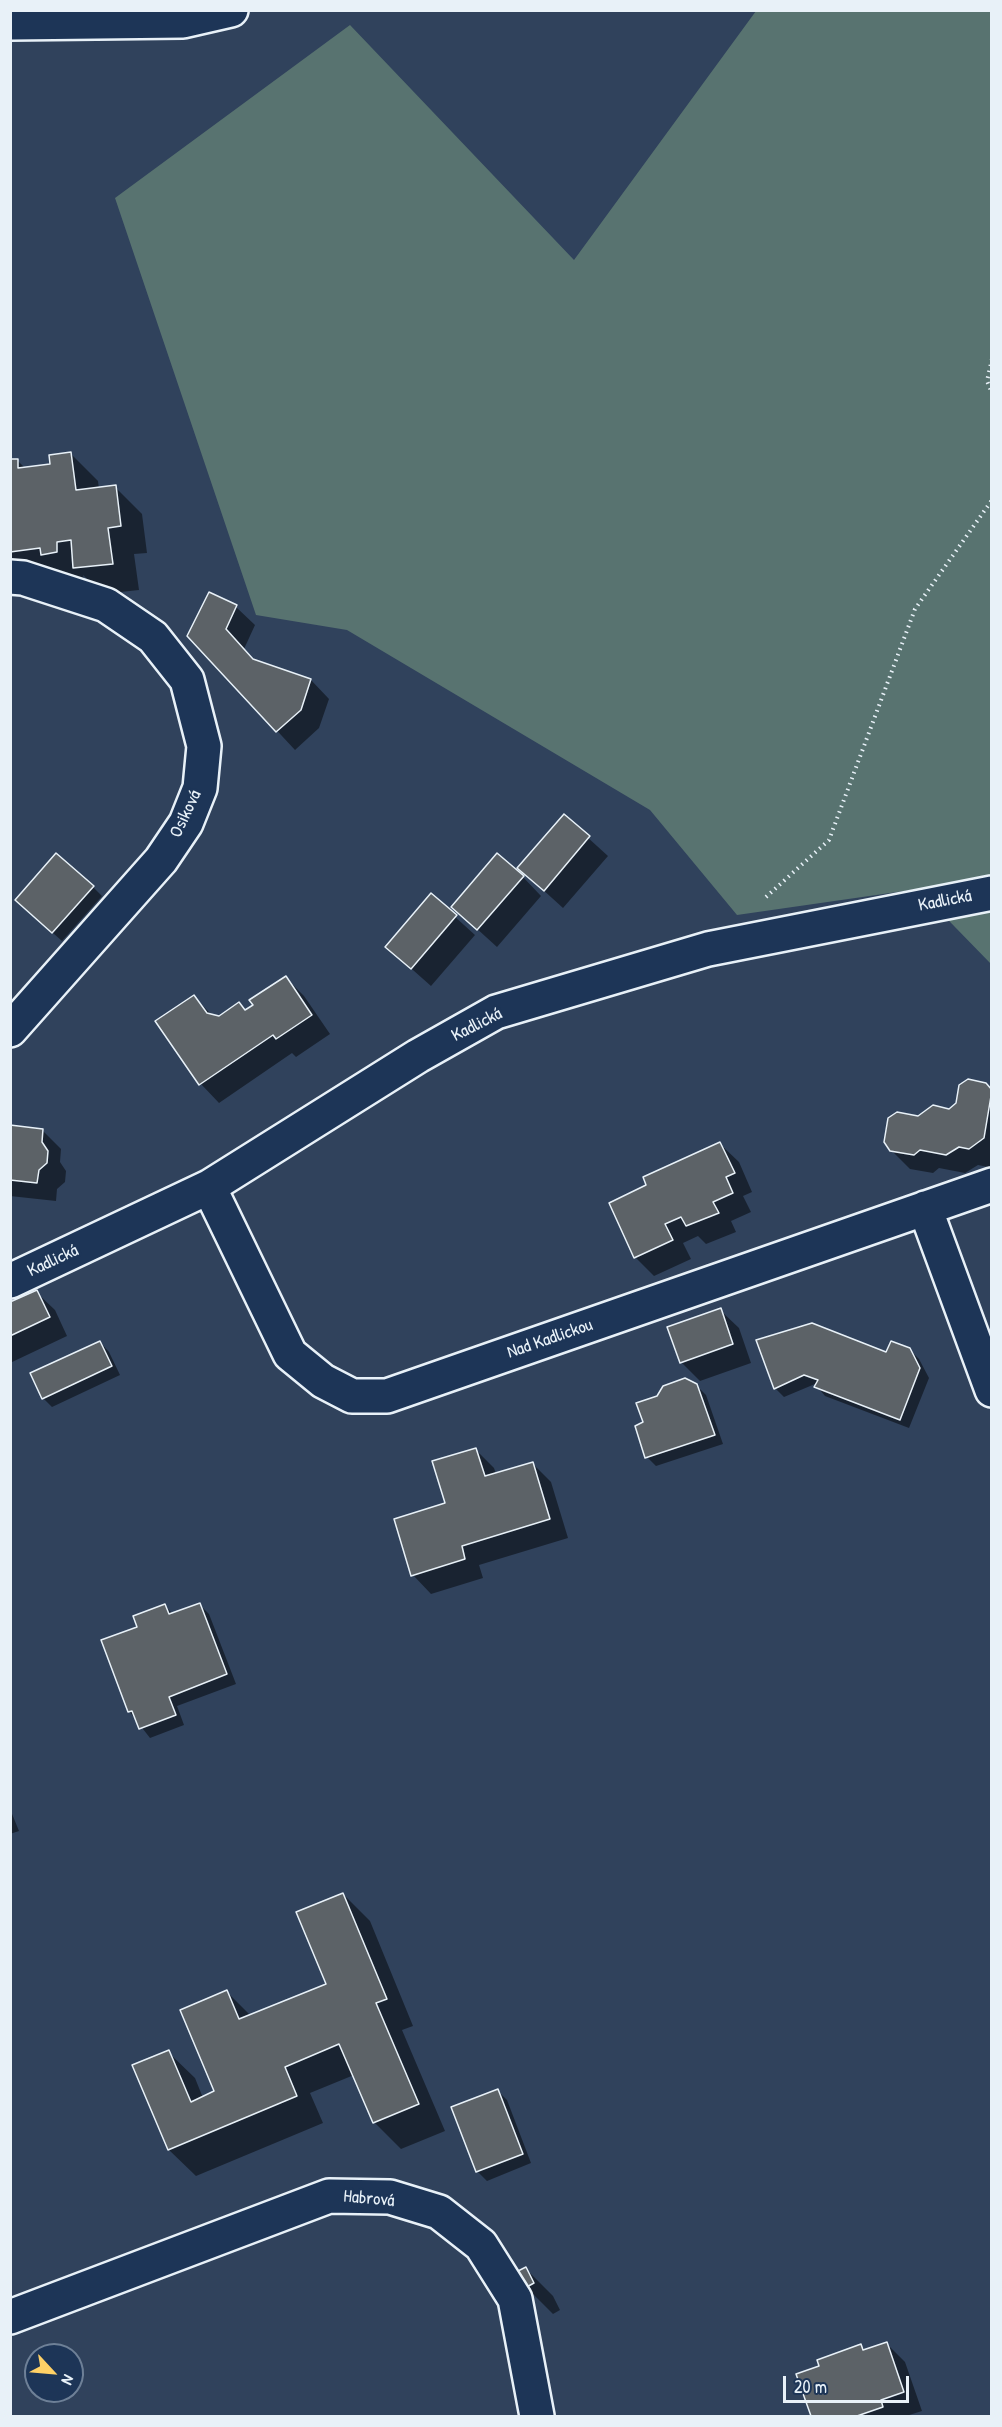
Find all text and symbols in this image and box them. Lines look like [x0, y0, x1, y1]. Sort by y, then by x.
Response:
street label: Osiková [166, 787, 206, 841]
street label: Kadlická [917, 885, 973, 917]
street label: Kadlická [448, 1003, 506, 1047]
street label: Kadlická [24, 1240, 82, 1282]
street label: Nad Kadlickou [504, 1314, 596, 1364]
street label: Habrová [342, 2186, 396, 2212]
north arrow [24, 2343, 84, 2403]
scale bar [786, 2364, 912, 2402]
text: N [57, 2371, 80, 2389]
text: 20 m [794, 2374, 827, 2399]

